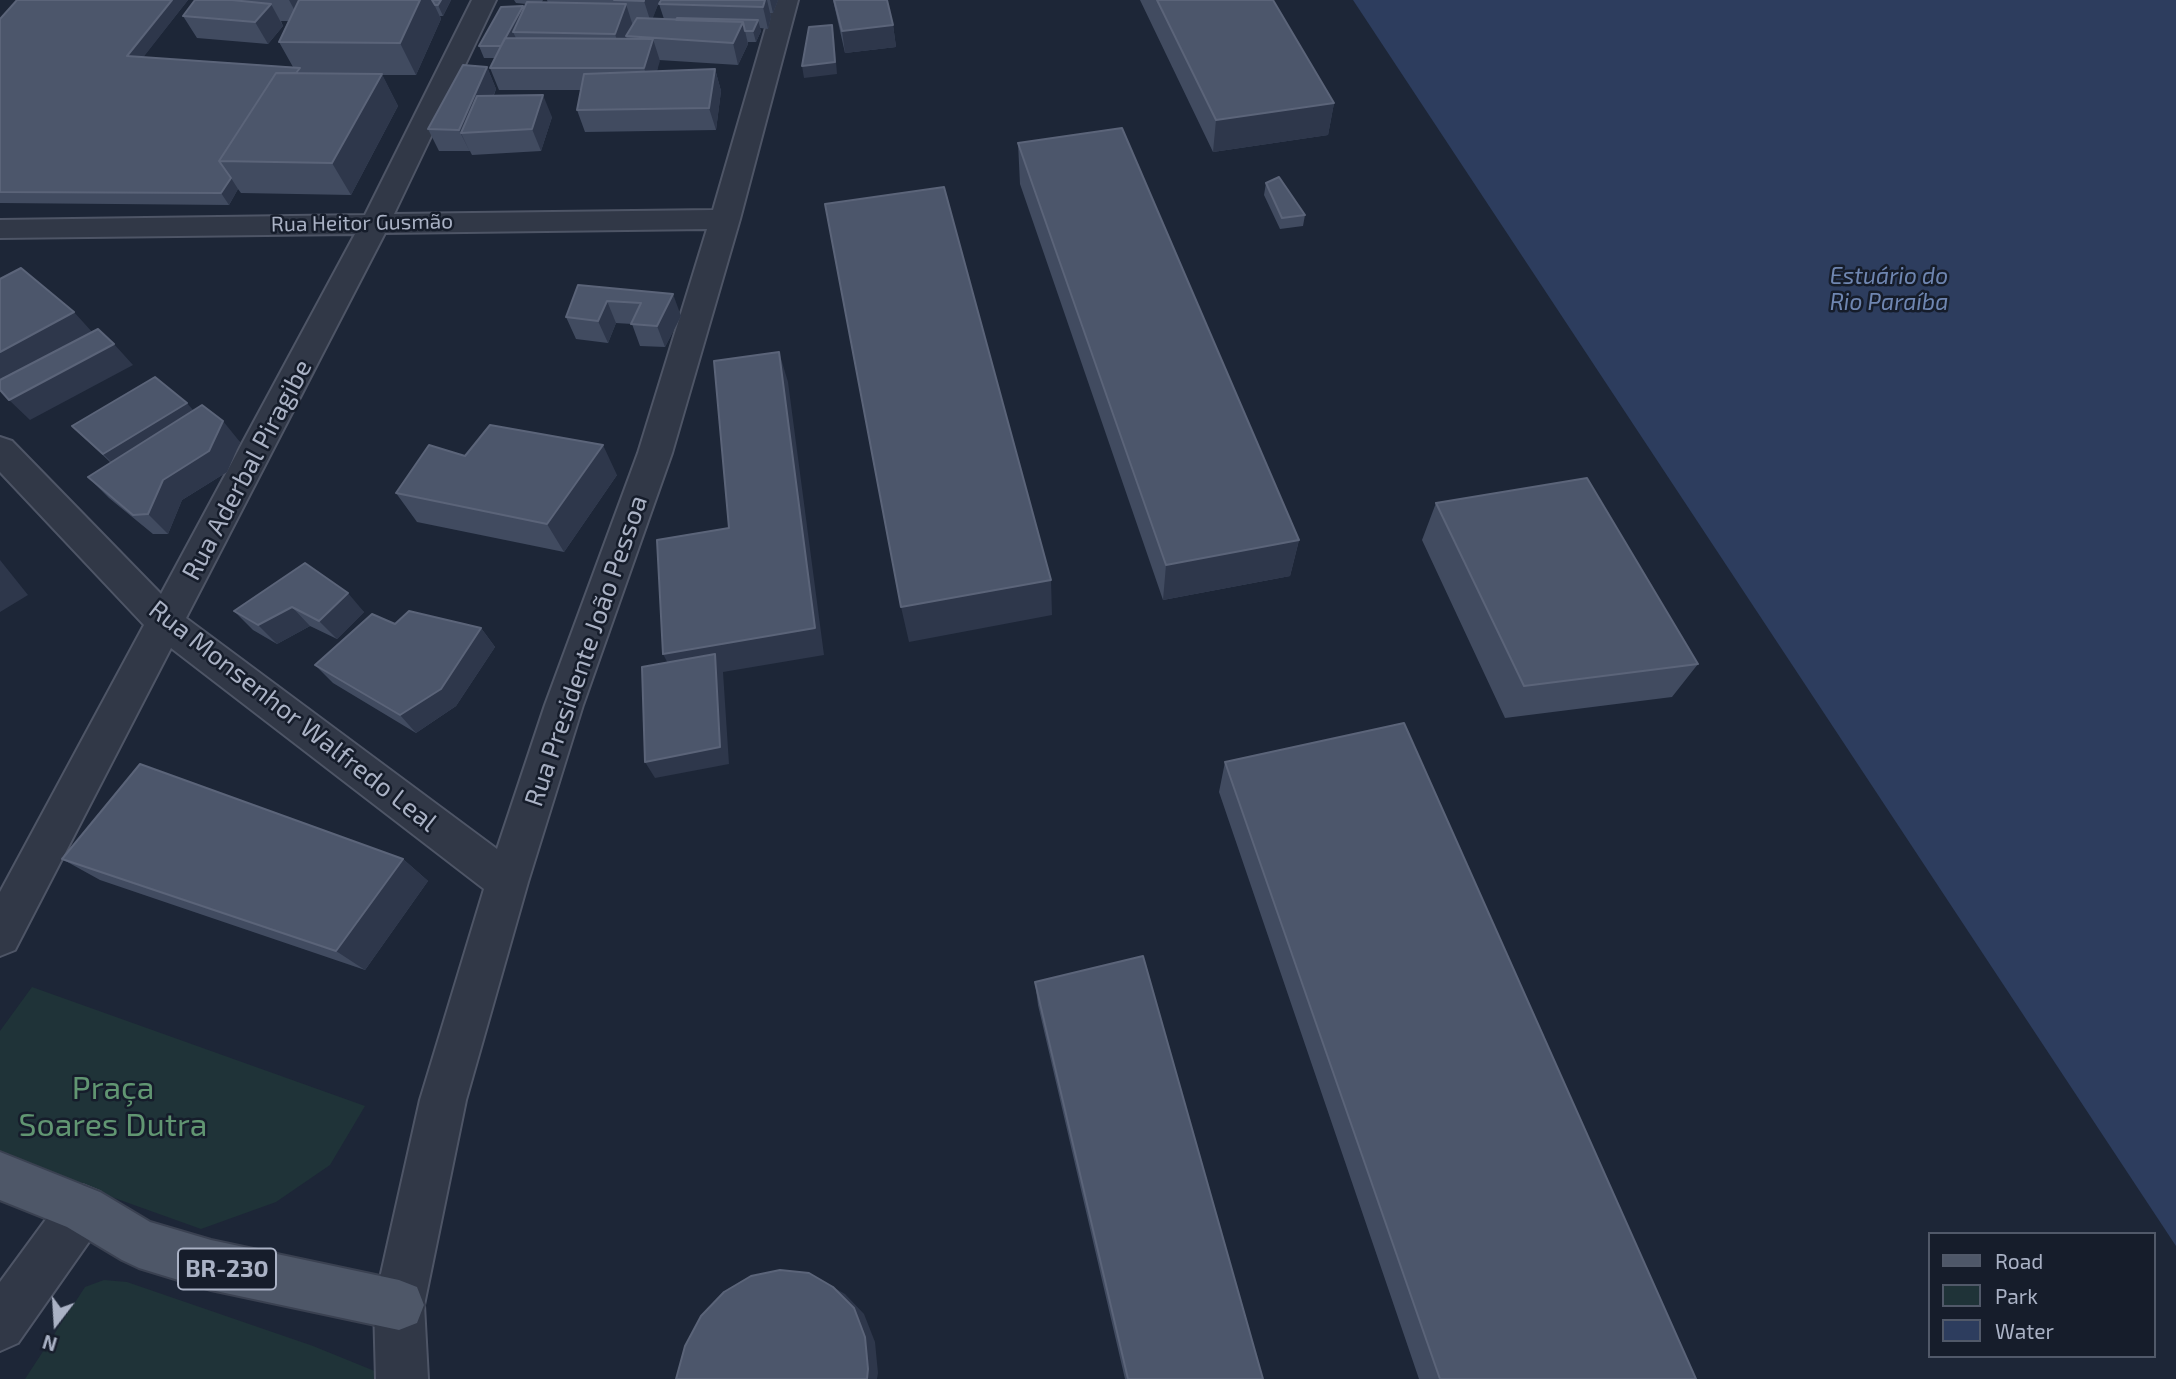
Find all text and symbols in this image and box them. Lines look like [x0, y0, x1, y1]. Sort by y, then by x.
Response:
street label: Rua Heitor Gusmão [271, 209, 453, 237]
water label: Estuário do Rio Paraíba [1830, 262, 1948, 316]
street label: Rua Aderbal Piragibe [176, 354, 318, 586]
street label: Rua Presidente João Pessoa [518, 491, 654, 811]
street label: Rua Monsenhor Walfredo Leal [143, 594, 443, 838]
park label: Praça Soares Dutra [19, 1069, 207, 1144]
legend [1927, 1232, 2155, 1358]
road number: BR-230 [178, 1248, 276, 1289]
text: Road [1995, 1248, 2043, 1273]
text: Park [1995, 1283, 2038, 1308]
north arrow [21, 1288, 91, 1358]
text: Water [1995, 1318, 2054, 1343]
text: N [40, 1331, 60, 1357]

